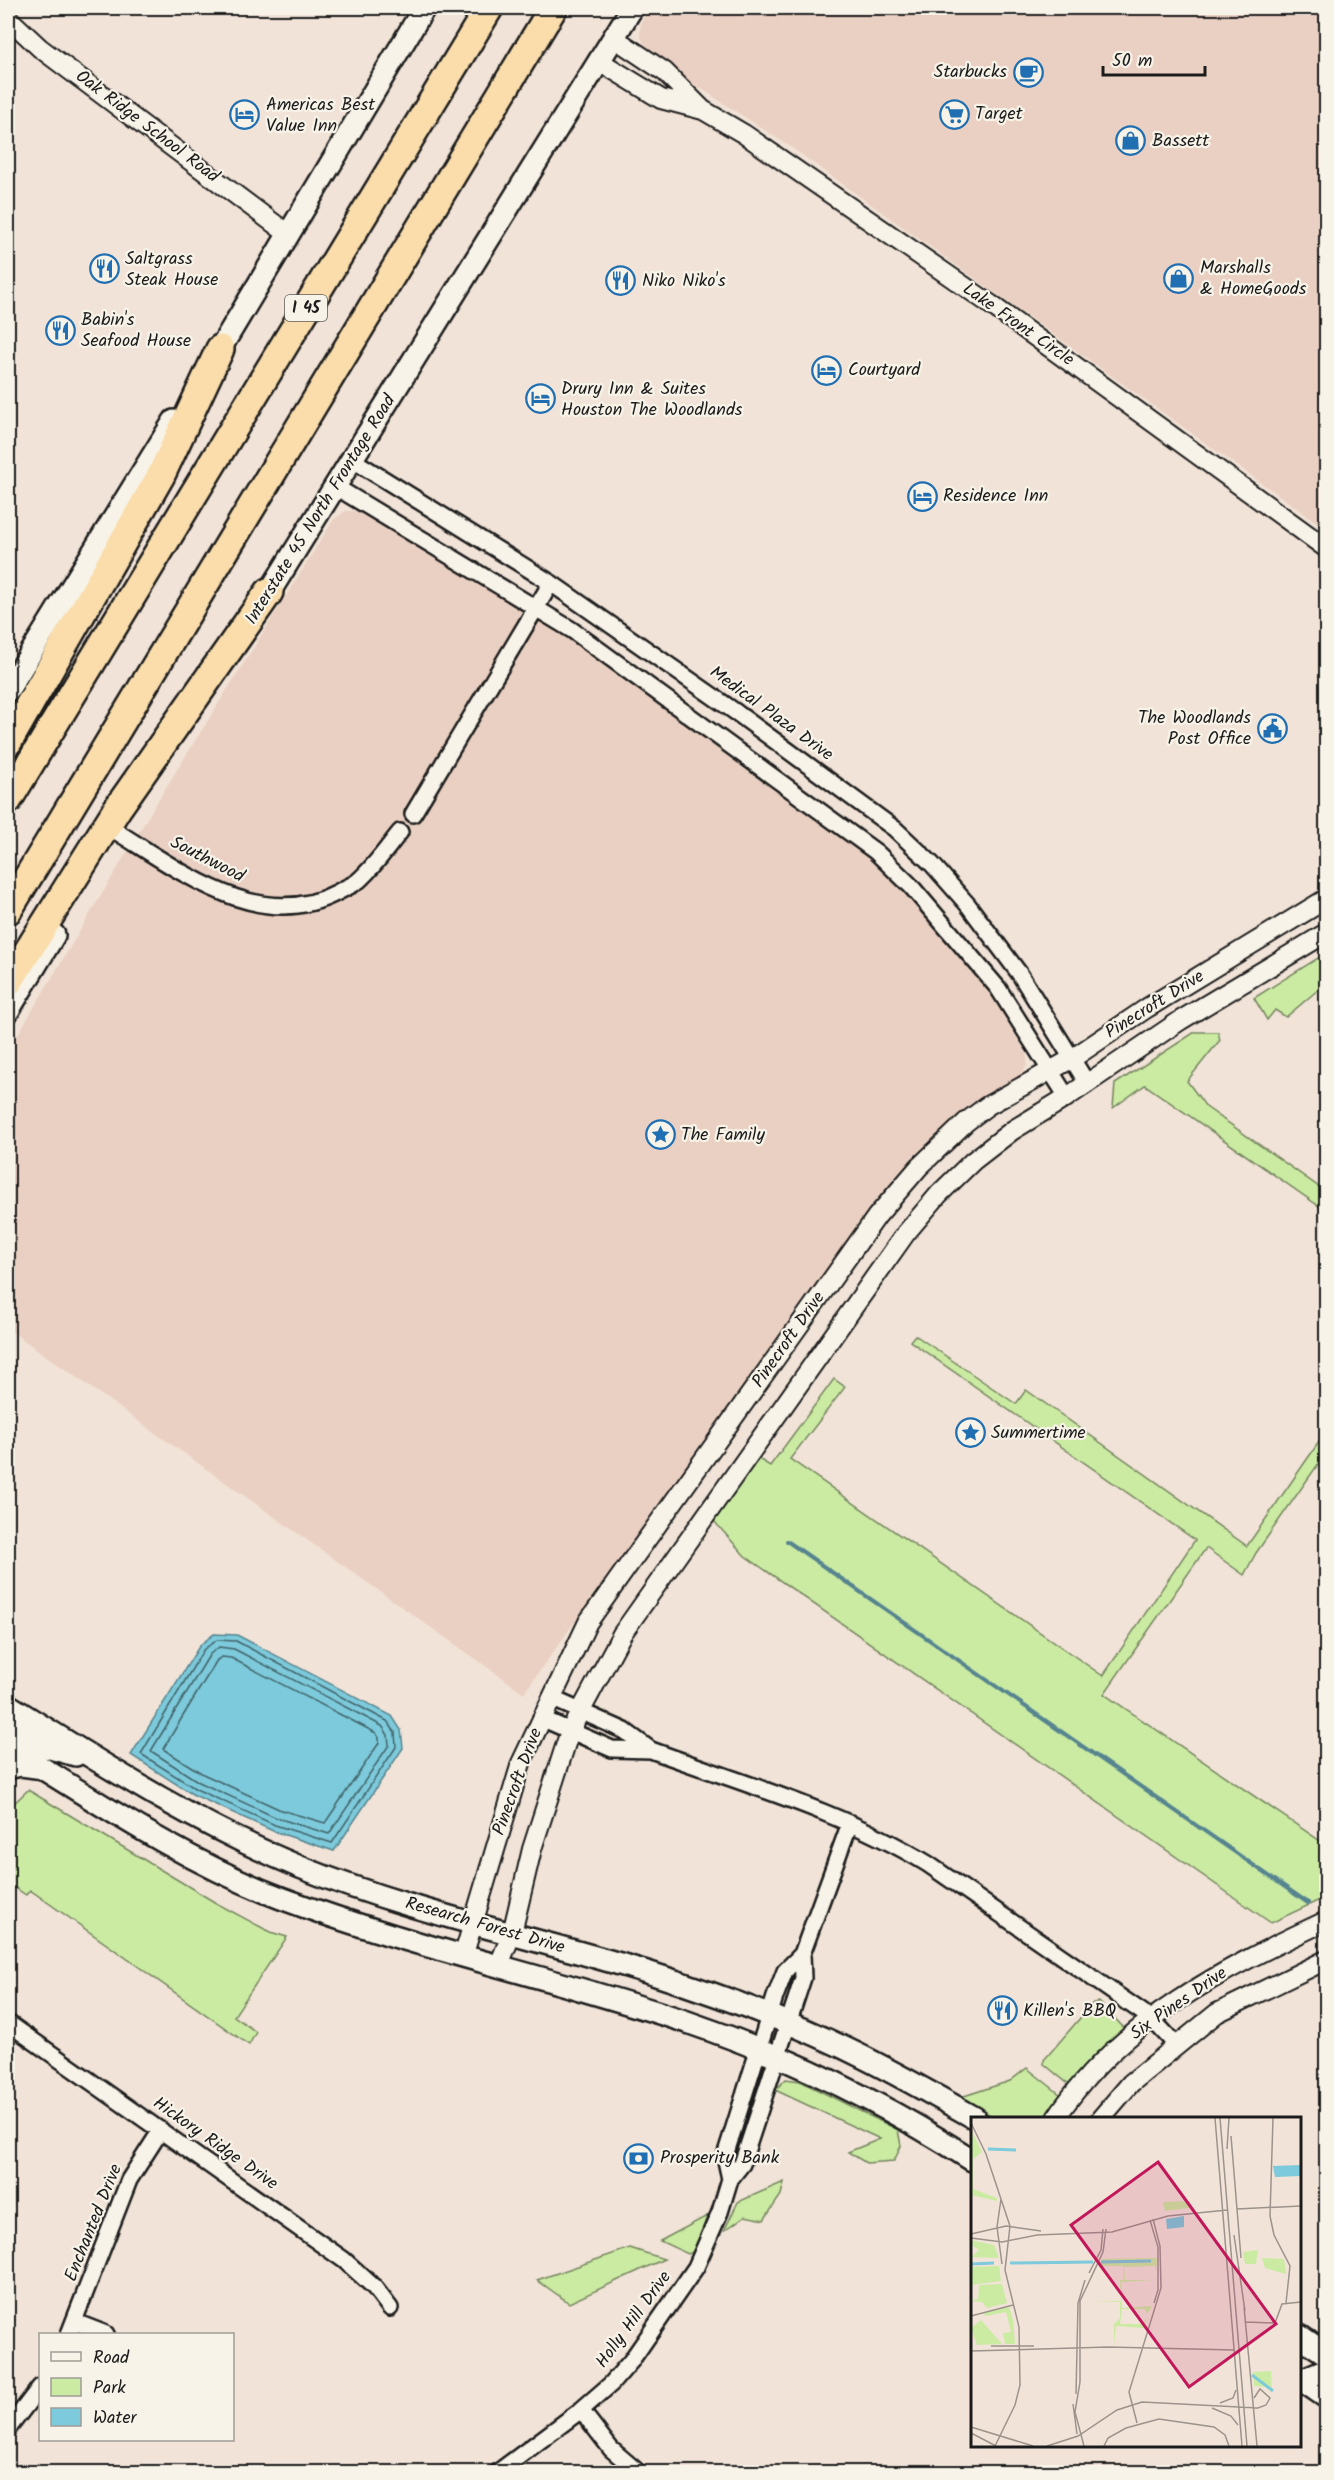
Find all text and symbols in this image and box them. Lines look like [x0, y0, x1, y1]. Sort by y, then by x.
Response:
scale bar [1103, 39, 1205, 77]
text: 50 m [1112, 47, 1152, 76]
cafe icon: Starbucks [1012, 56, 1044, 88]
place label: Starbucks [934, 58, 1007, 87]
street label: Oak Ridge School Road [69, 63, 226, 192]
place label: Americas Best Value Inn [266, 91, 376, 141]
supermarket icon: Target [938, 98, 970, 130]
hotel icon: Americas Best Value Inn [229, 99, 261, 131]
place label: Target [975, 100, 1024, 129]
shop icon: Bassett [1115, 125, 1147, 157]
place label: Bassett [1152, 127, 1210, 156]
place label: Saltgrass Steak House [125, 245, 218, 295]
restaurant icon: Saltgrass Steak House [88, 253, 120, 285]
place label: Marshalls & HomeGoods [1200, 254, 1307, 304]
shop icon: Marshalls & HomeGoods [1163, 262, 1195, 294]
restaurant icon: Niko Niko's [605, 265, 637, 297]
place label: Niko Niko's [642, 267, 726, 296]
street label: Lake Front Circle [956, 276, 1080, 374]
road number: I 45 [285, 295, 327, 321]
place label: Babin's Seafood House [81, 306, 191, 356]
restaurant icon: Babin's Seafood House [44, 314, 76, 346]
hotel icon: Courtyard [811, 354, 843, 386]
place label: Courtyard [848, 356, 921, 385]
place label: Drury Inn & Suites Houston The Woodlands [561, 375, 743, 425]
hotel icon: Drury Inn & Suites Houston The Woodlands [524, 383, 556, 415]
street label: Interstate 45 North Frontage Road [238, 388, 405, 631]
hotel icon: Residence Inn [906, 480, 938, 512]
place label: Residence Inn [943, 482, 1048, 511]
street label: Medical Plaza Drive [703, 659, 839, 769]
place label: The Woodlands Post Office [1138, 704, 1251, 754]
public building icon: The Woodlands Post Office [1256, 712, 1288, 744]
street label: Southwood [165, 829, 250, 892]
street label: Pinecroft Drive [1100, 963, 1210, 1047]
place icon: The Family [644, 1119, 676, 1151]
place label: The Family [681, 1121, 765, 1150]
street label: Pinecroft Drive [745, 1286, 833, 1394]
place icon: Summertime [954, 1417, 986, 1449]
place label: Summertime [991, 1419, 1086, 1448]
street label: Pinecroft Drive [485, 1724, 551, 1840]
street label: Research Forest Drive [402, 1889, 568, 1963]
street label: Six Pines Drive [1124, 1960, 1234, 2048]
restaurant icon: Killen's BBQ [986, 1995, 1018, 2027]
place label: Killen's BBQ [1023, 1997, 1116, 2026]
street label: Hickory Ridge Drive [146, 2090, 284, 2198]
inset map [971, 2117, 1301, 2447]
bank icon: Prosperity Bank [623, 2142, 655, 2174]
place label: Prosperity Bank [660, 2144, 780, 2173]
street label: Enchanted Drive [57, 2160, 131, 2286]
street label: Holly Hill Drive [589, 2265, 679, 2375]
legend [39, 2333, 234, 2441]
text: Road [93, 2344, 130, 2373]
text: Park [93, 2374, 126, 2403]
text: Water [93, 2404, 138, 2433]

